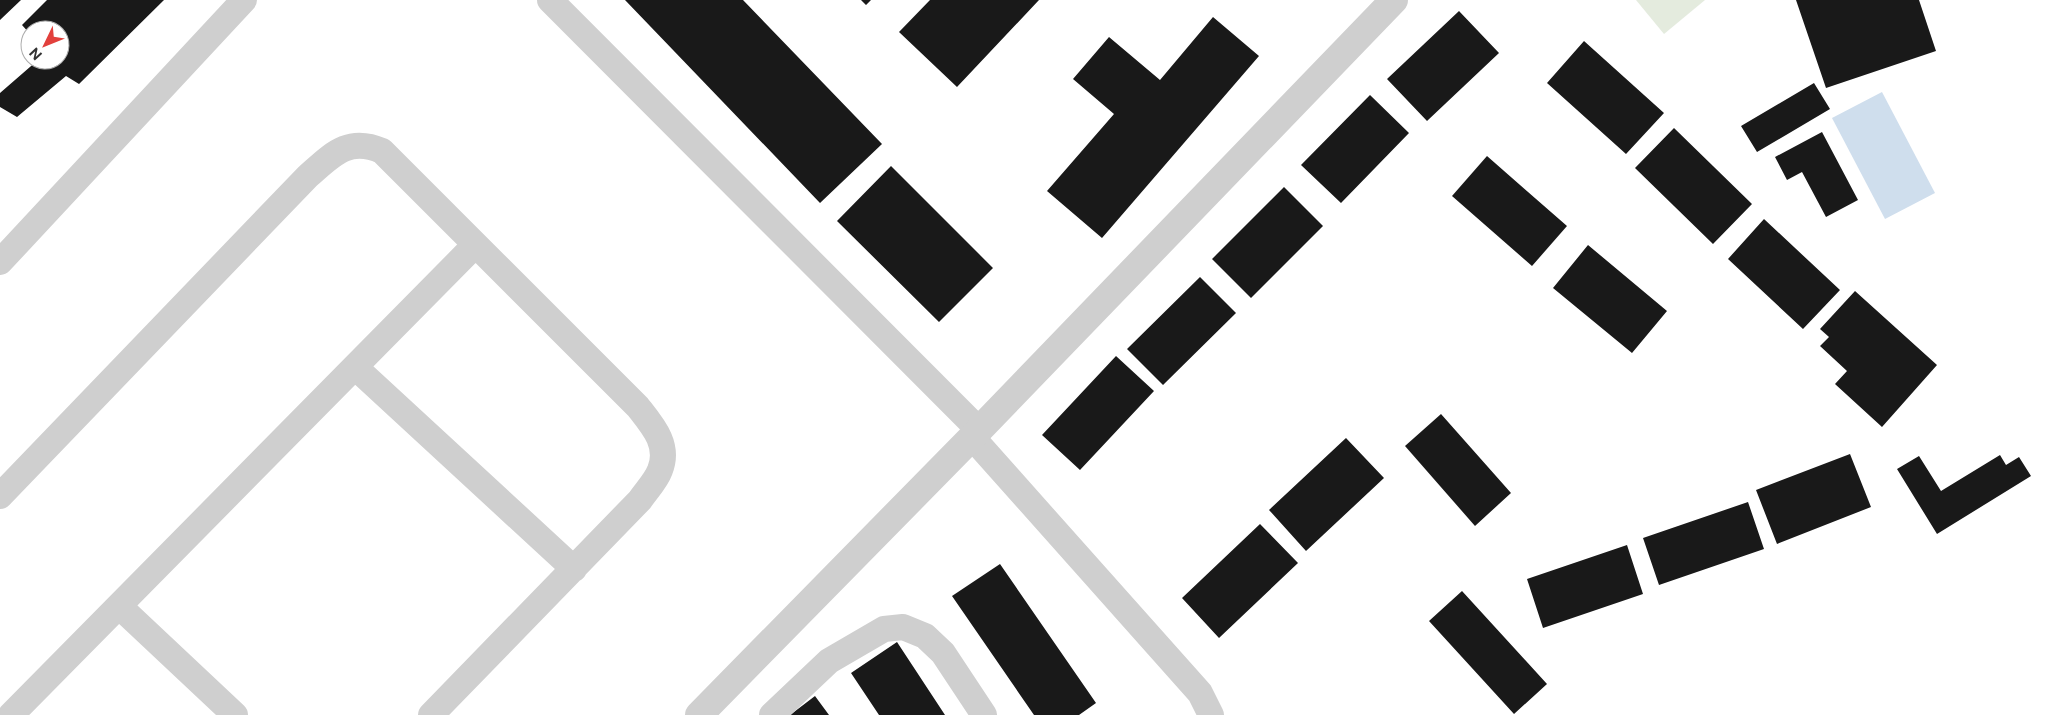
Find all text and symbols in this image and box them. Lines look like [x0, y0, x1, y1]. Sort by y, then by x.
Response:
north arrow [20, 20, 70, 70]
text: N [26, 44, 45, 63]

